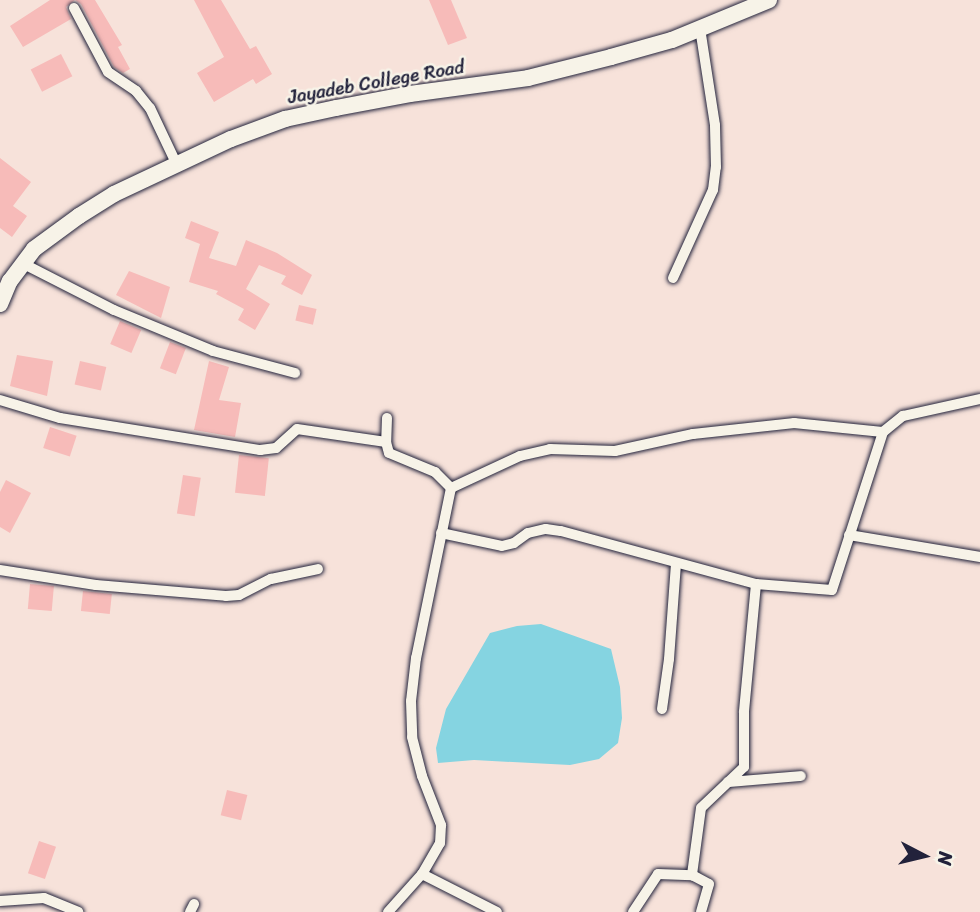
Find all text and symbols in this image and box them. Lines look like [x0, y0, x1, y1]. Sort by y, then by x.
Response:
street label: Jayadeb College Road [286, 55, 466, 109]
north arrow [889, 821, 959, 891]
text: N [928, 850, 963, 867]

